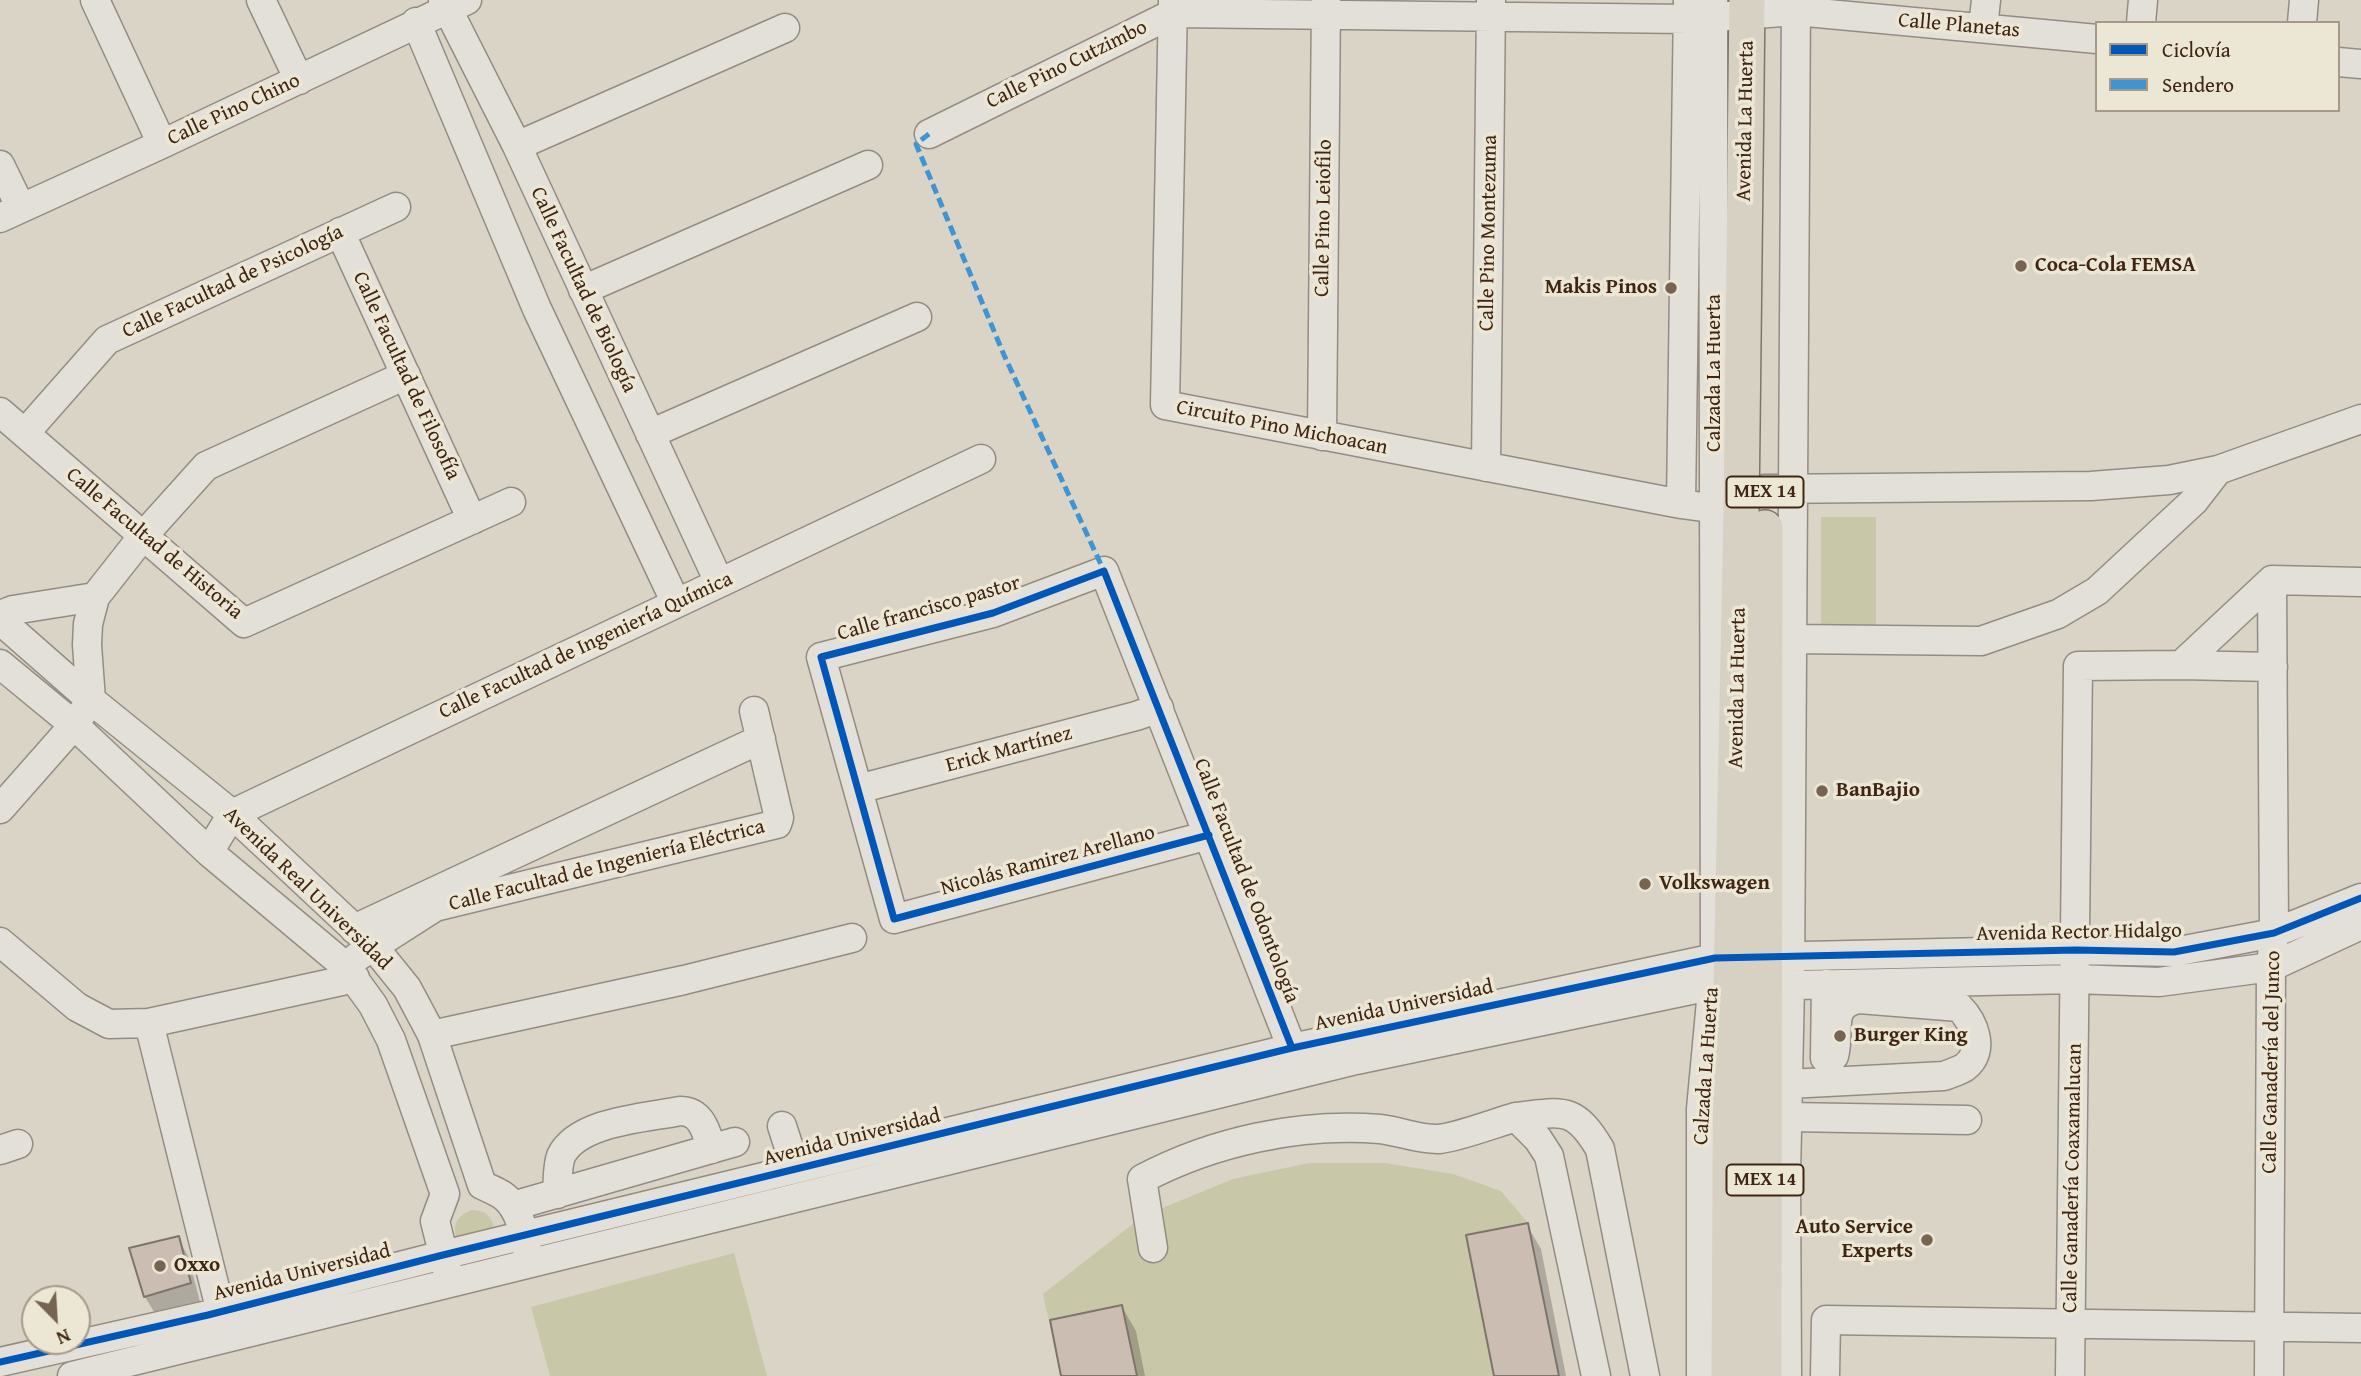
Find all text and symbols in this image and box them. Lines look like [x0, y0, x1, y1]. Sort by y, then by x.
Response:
street label: Calle Planetas [1897, 8, 2021, 44]
street label: Calle Pino Cutzimbo [982, 15, 1152, 115]
legend [2095, 21, 2340, 112]
text: Ciclovía [2162, 34, 2231, 65]
street label: Avenida La Huerta [1732, 40, 1760, 202]
street label: Calle Pino Chino [164, 68, 304, 152]
text: Sendero [2162, 69, 2234, 100]
street label: Calle Pino Montezuma [1475, 135, 1503, 331]
street label: Calle Pino Leiofilo [1310, 139, 1338, 297]
street label: Calle Facultad de Biología [524, 183, 642, 397]
street label: Calle Facultad de Psicología [119, 220, 347, 344]
place label: Coca-Cola FEMSA [2035, 253, 2196, 279]
marker: Coca-Cola FEMSA [2013, 258, 2029, 274]
street label: Calle Facultad de Filosofía [347, 268, 465, 484]
place label: Makis Pinos [1545, 275, 1657, 301]
marker: Makis Pinos [1663, 280, 1679, 296]
street label: Calzada La Huerta [1702, 294, 1728, 452]
street label: Circuito Pino Michoacan [1174, 395, 1390, 461]
street label: Calle Facultad de Historia [60, 463, 248, 625]
road number: MEX 14 [1726, 477, 1803, 508]
street label: Calle Facultad de Ingenierίa Quίmica [435, 567, 737, 725]
street label: Calle francisco pastor [835, 571, 1023, 647]
street label: Avenida La Huerta [1724, 607, 1752, 769]
street label: Erick Martínez [943, 721, 1075, 779]
street label: Calle Facultad de Odontología [1188, 755, 1304, 1007]
place label: BanBajio [1836, 778, 1920, 804]
marker: BanBajio [1814, 783, 1830, 799]
street label: Avenida Real Universidad [218, 802, 396, 976]
street label: Calle Facultad de Ingeniería Eléctrica [447, 815, 767, 917]
street label: Nicolás Ramirez Arellano [938, 820, 1158, 902]
place label: Volkswagen [1659, 871, 1770, 897]
marker: Volkswagen [1637, 876, 1653, 892]
street label: Avenida Rector Hidalgo [1976, 919, 2182, 947]
street label: Calle Ganadería del Junco [2257, 950, 2287, 1174]
street label: Avenida Universidad [1313, 975, 1495, 1037]
street label: Calzada La Huerta [1689, 986, 1725, 1146]
place label: Burger King [1854, 1023, 1968, 1049]
marker: Burger King [1832, 1028, 1848, 1044]
street label: Calle Ganadería Coaxamalucan [2058, 1043, 2088, 1313]
street label: Avenida Universidad [761, 1104, 943, 1172]
road number: MEX 14 [1726, 1164, 1803, 1196]
place label: Auto Service Experts [1796, 1215, 1913, 1265]
marker: Auto Service Experts [1919, 1232, 1935, 1248]
street label: Avenida Universidad [211, 1239, 393, 1307]
place label: Oxxo [174, 1253, 220, 1279]
marker: Oxxo [152, 1258, 168, 1274]
north arrow [21, 1285, 91, 1355]
text: N [52, 1322, 75, 1353]

